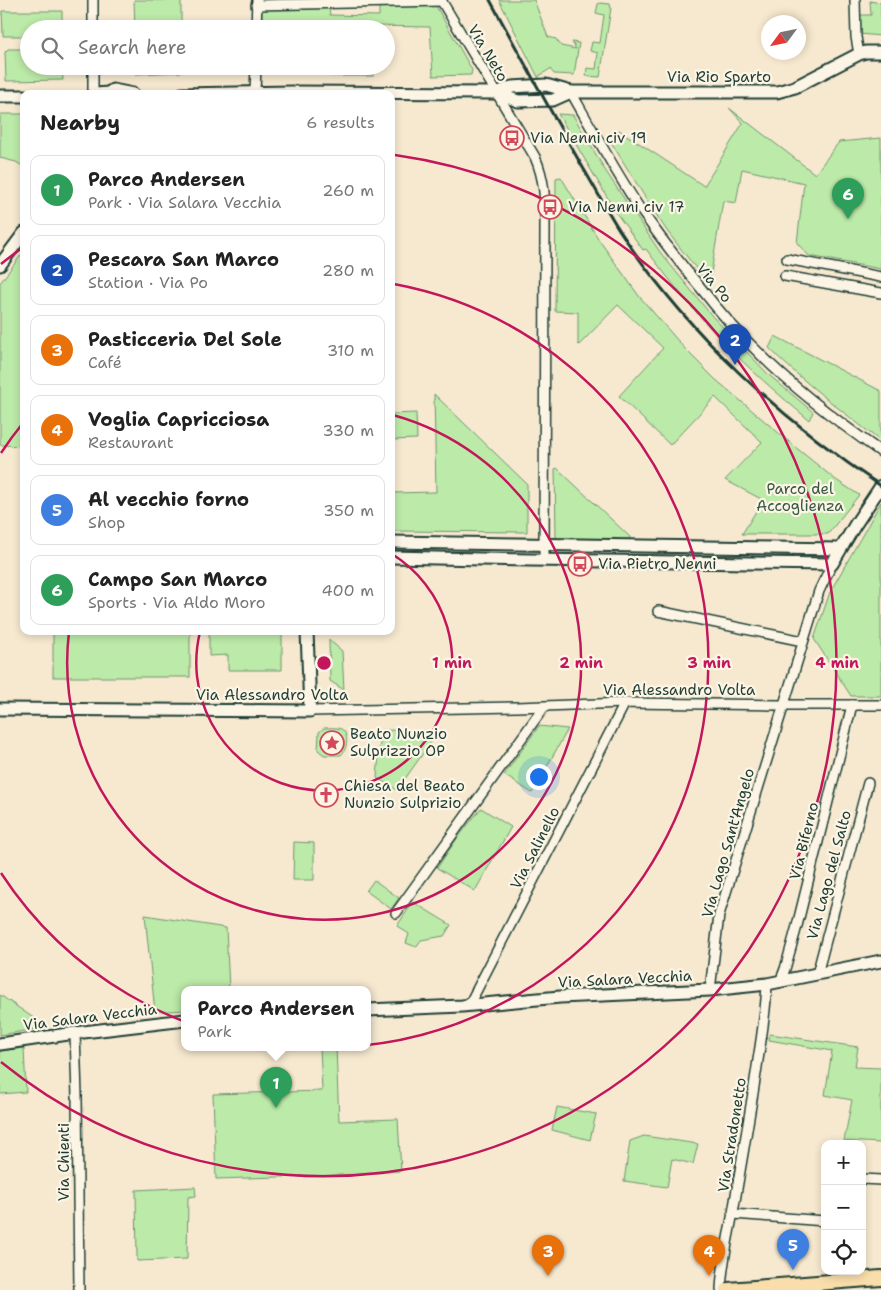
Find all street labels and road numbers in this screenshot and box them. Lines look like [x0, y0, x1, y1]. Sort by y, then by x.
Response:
street label: Via Neto [463, 21, 513, 85]
street label: Via Rio Sparto [667, 67, 771, 87]
street label: Via Po [692, 259, 736, 307]
street label: Via Alessandro Volta [603, 680, 756, 700]
street label: Via Alessandro Volta [196, 685, 349, 705]
street label: Via Lago Sant'Angelo [697, 766, 759, 920]
street label: Via Biferno [785, 800, 823, 882]
street label: Via Salinello [506, 803, 564, 893]
street label: Via Lago del Salto [802, 808, 856, 942]
street label: Via Salara Vecchia [557, 965, 693, 993]
street label: Via Salara Vecchia [22, 999, 159, 1035]
street label: Via Stradonetto [713, 1076, 751, 1194]
street label: Via Chienti [54, 1123, 74, 1201]

